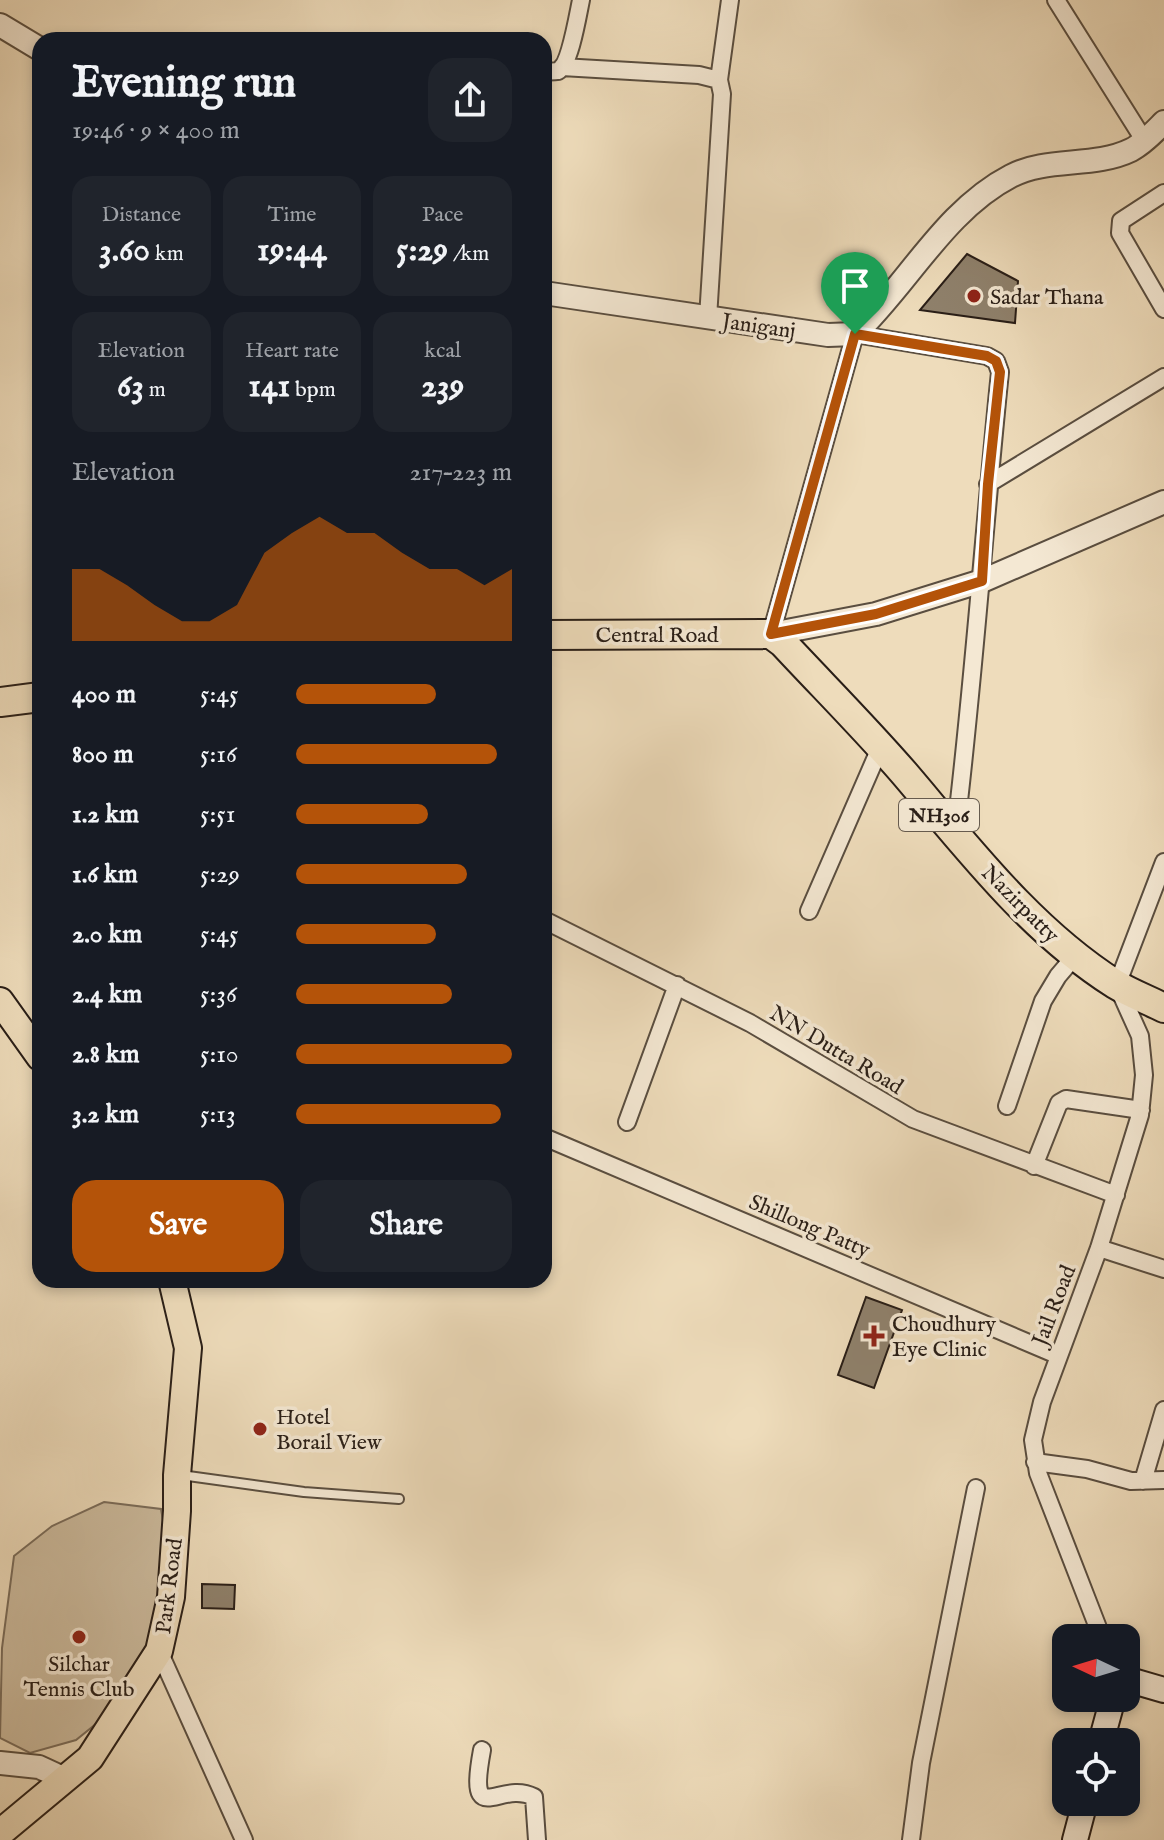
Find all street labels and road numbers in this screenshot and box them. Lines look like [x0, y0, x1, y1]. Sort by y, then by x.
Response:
street label: Janiganj [717, 308, 797, 346]
street label: Central Road [595, 622, 719, 650]
road number: NH306 [899, 799, 979, 831]
street label: Nazirpatty [975, 859, 1065, 950]
street label: NN Dutta Road [764, 1000, 908, 1102]
street label: Shillong Patty [744, 1189, 874, 1265]
street label: Jail Road [1026, 1261, 1083, 1353]
street label: Park Road [150, 1536, 190, 1636]

